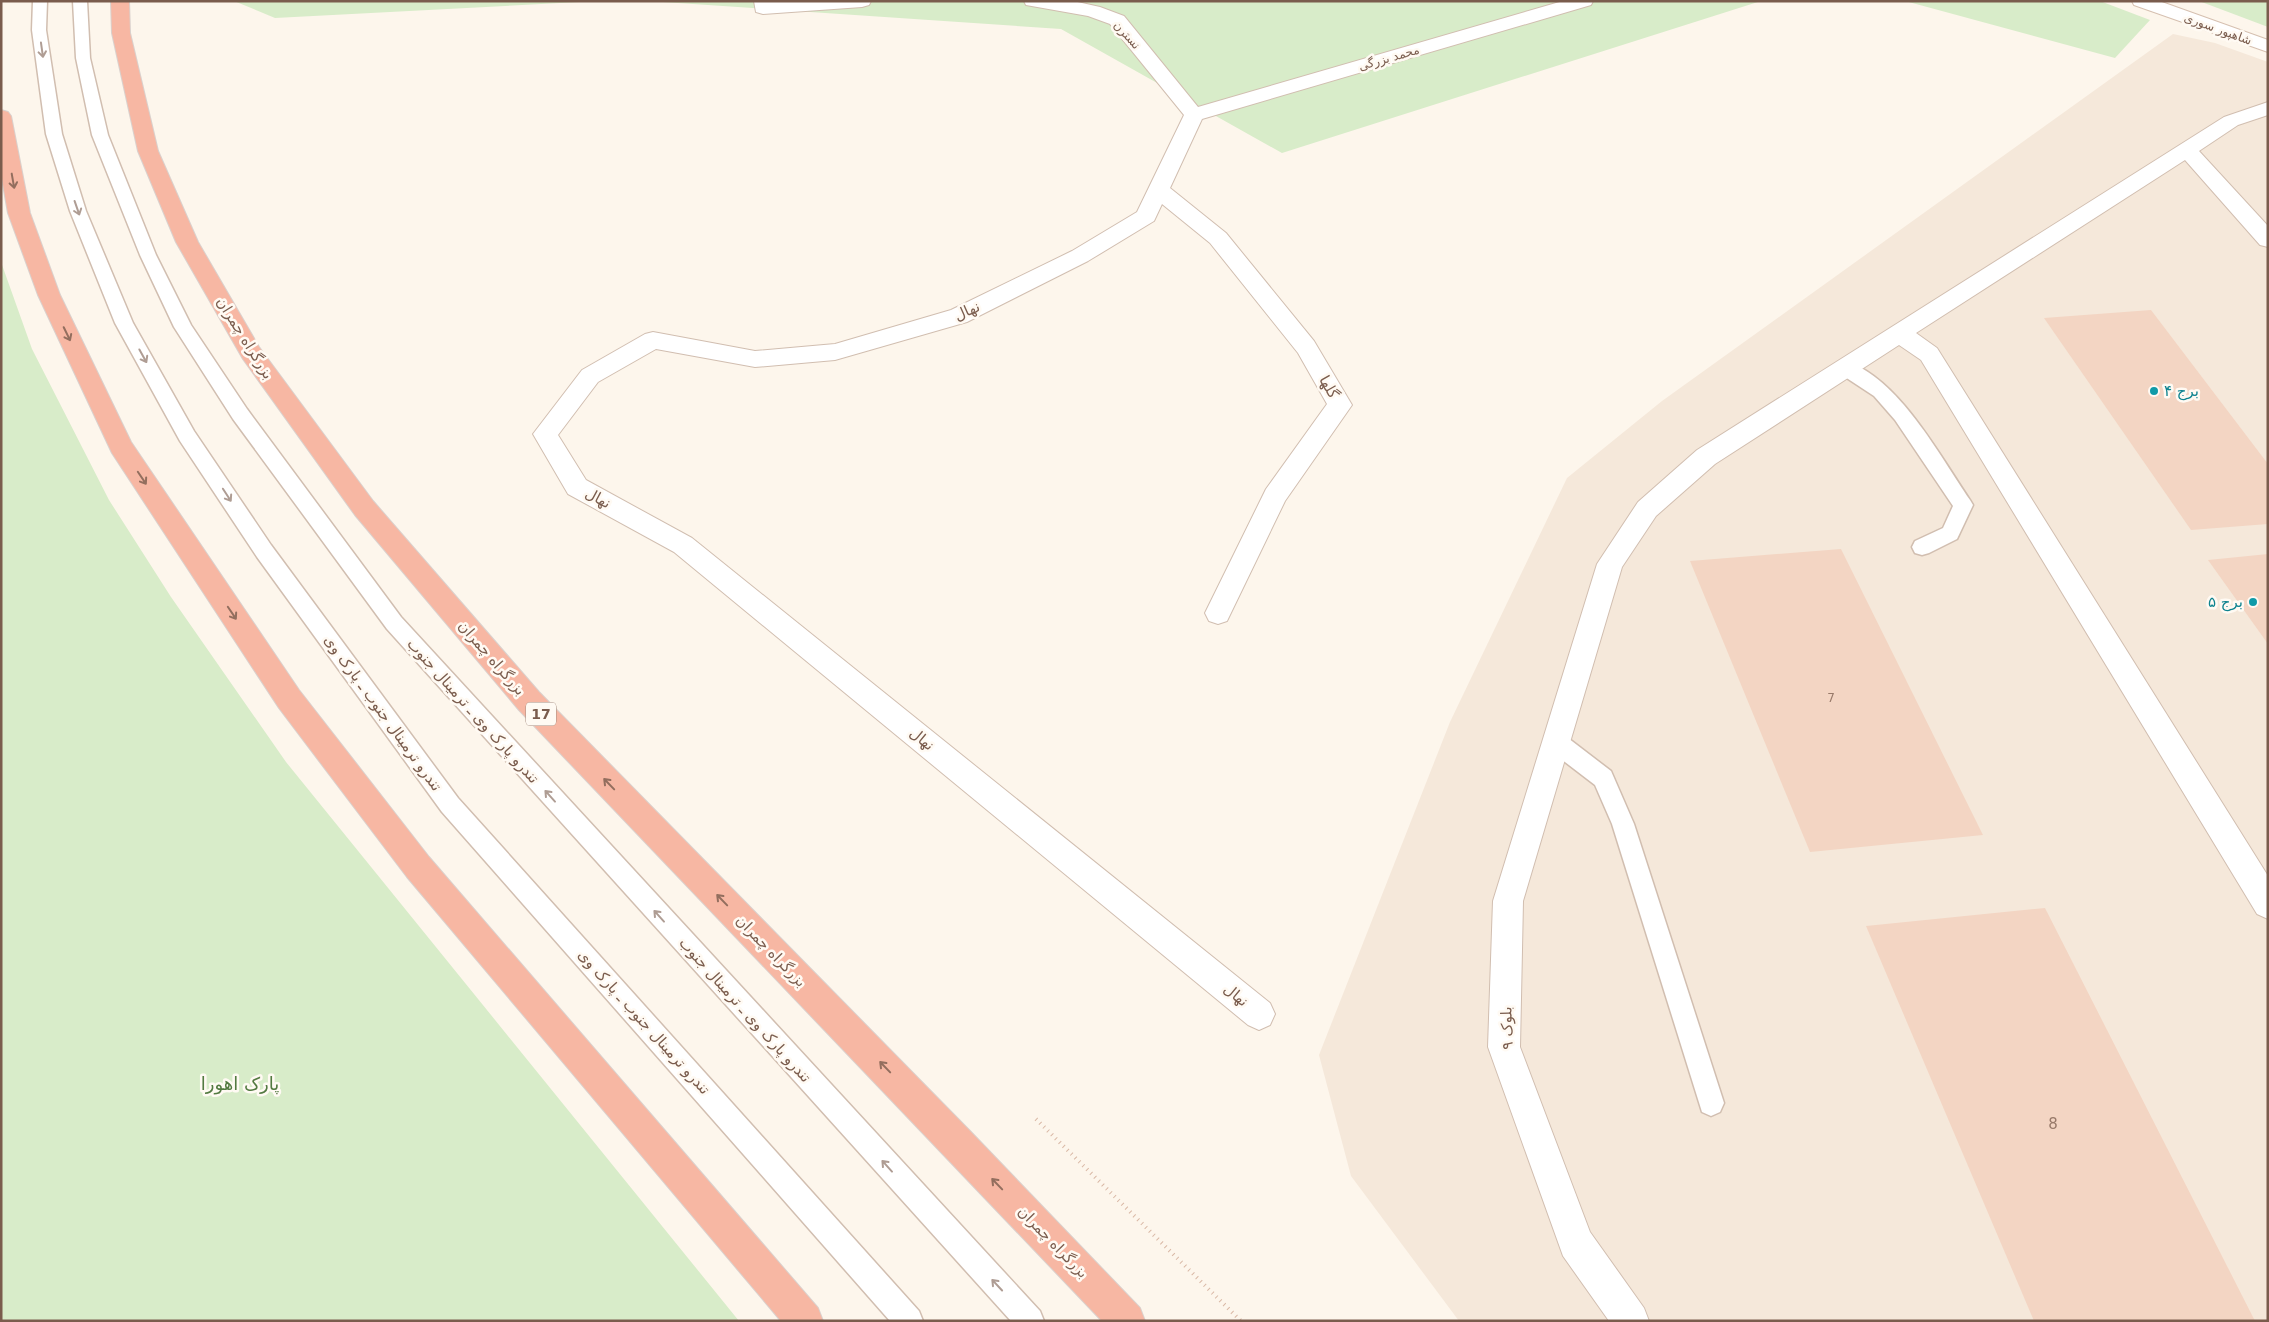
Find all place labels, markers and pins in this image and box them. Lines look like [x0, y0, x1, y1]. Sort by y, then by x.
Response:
place label: برج ۴ [2164, 382, 2199, 401]
marker: برج ۴ [2148, 385, 2160, 397]
place label: برج ۵ [2208, 593, 2243, 612]
marker: برج ۵ [2247, 596, 2259, 608]

